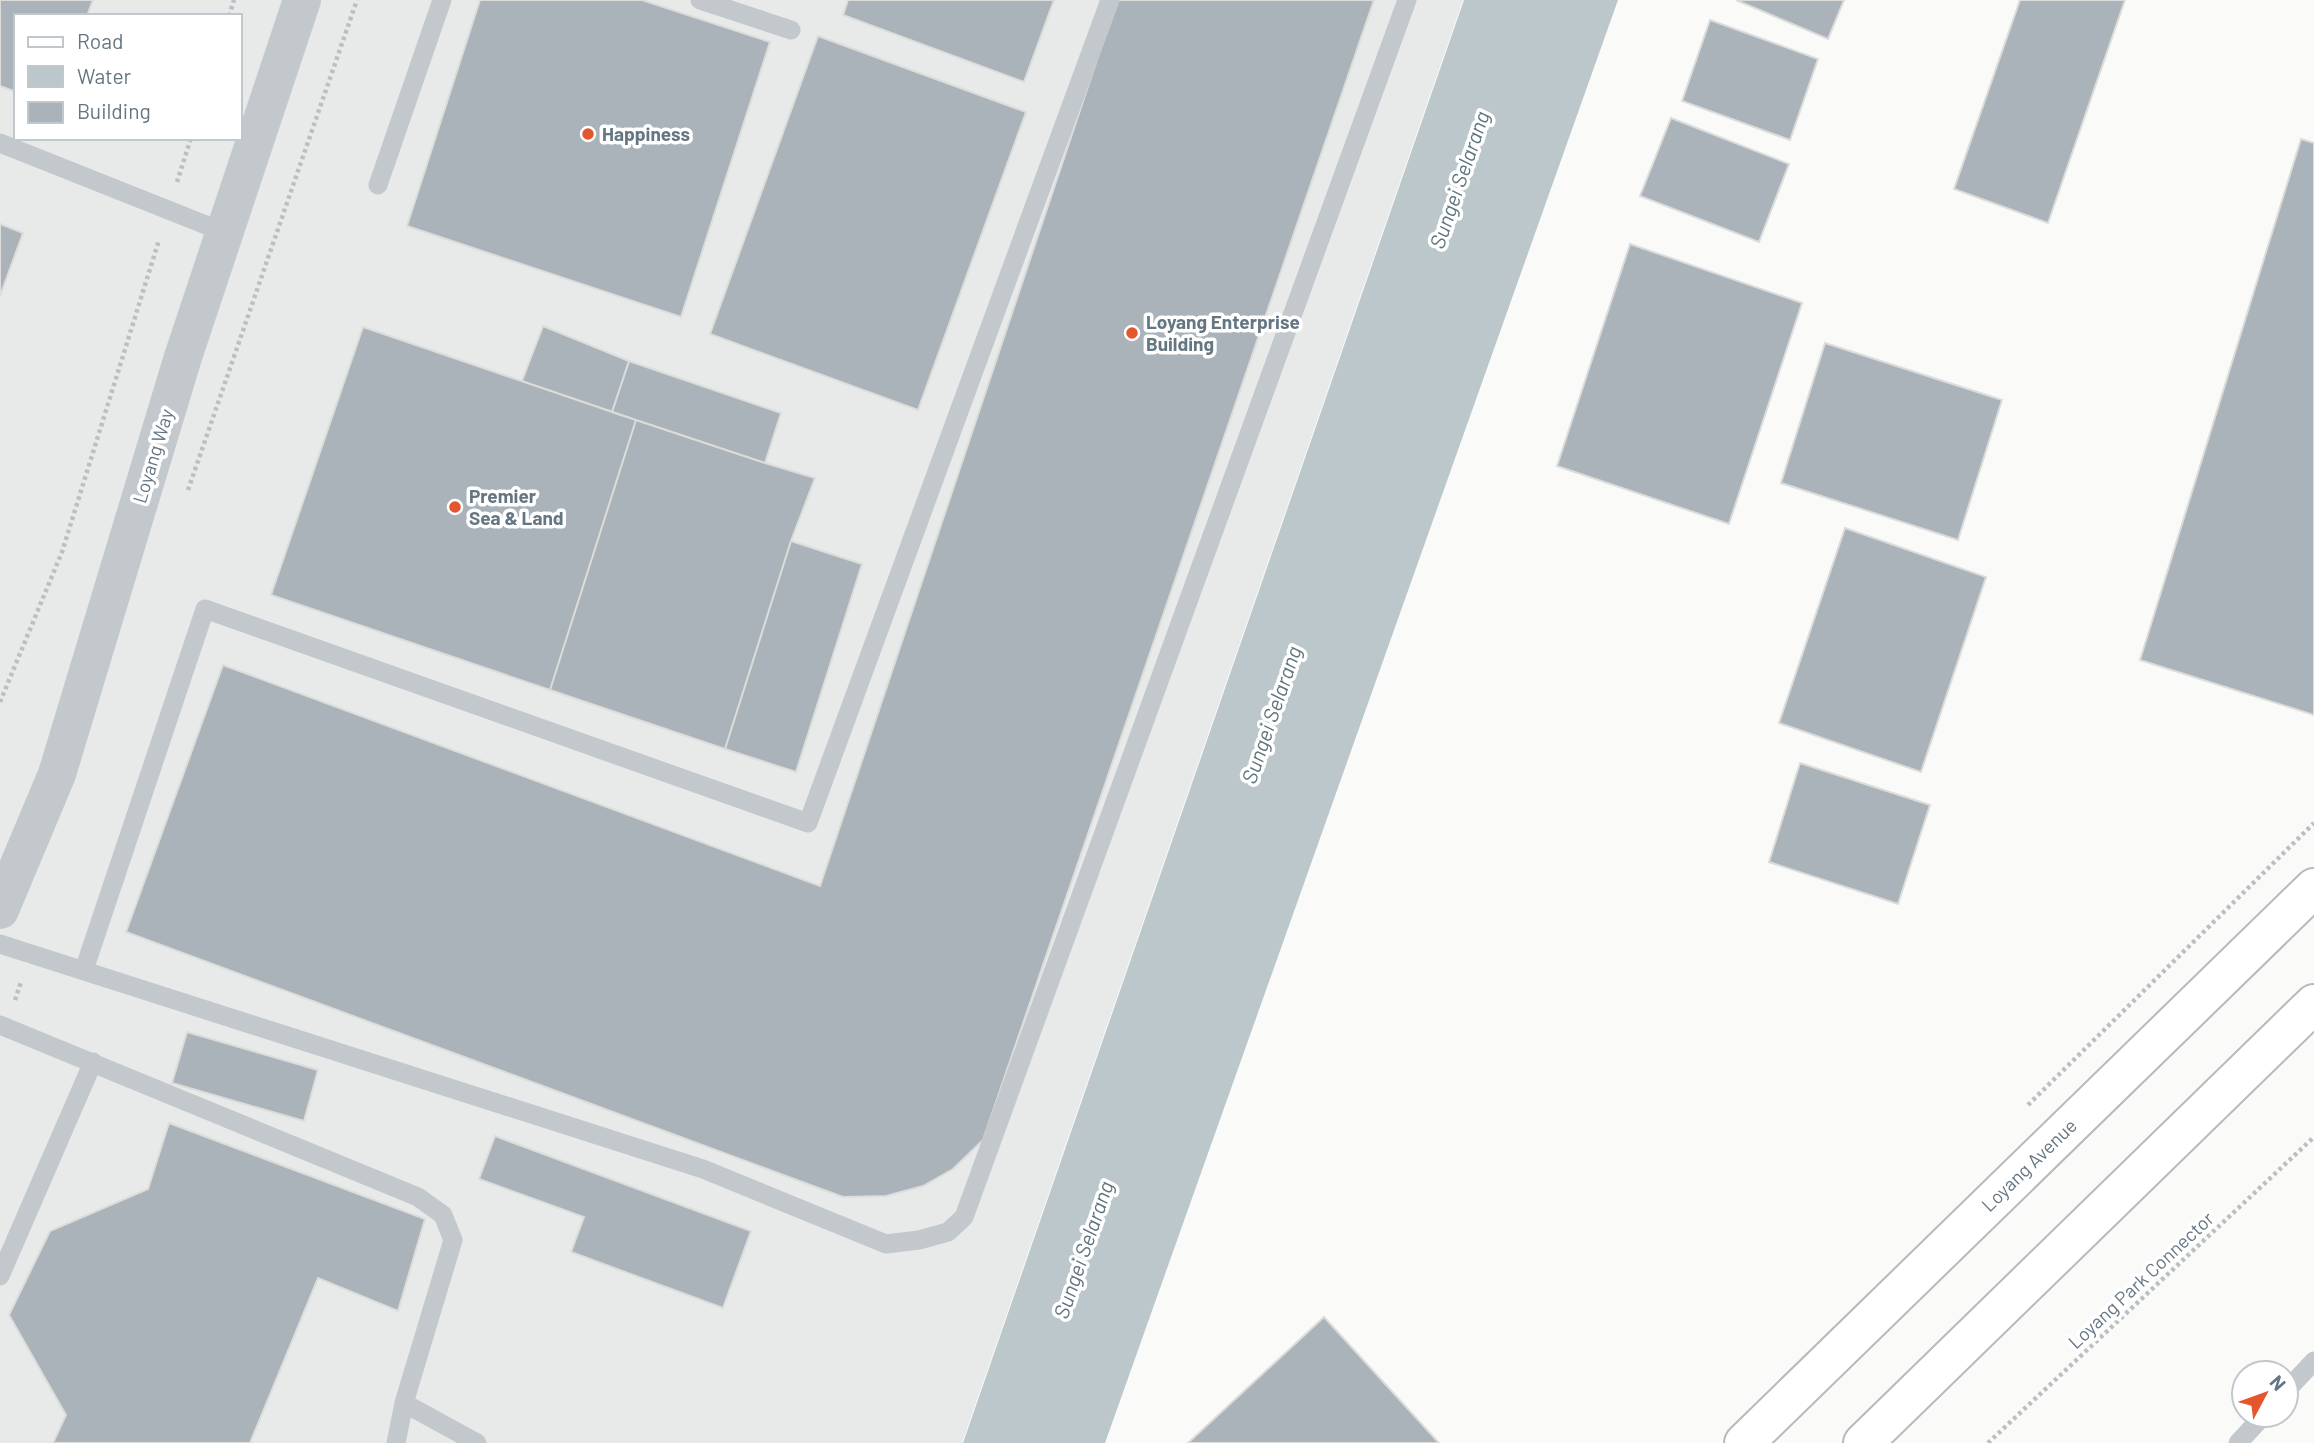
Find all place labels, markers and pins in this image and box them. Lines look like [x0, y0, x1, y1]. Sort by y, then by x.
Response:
place label: Happiness [602, 122, 690, 145]
marker: Happiness [580, 126, 596, 142]
place label: Loyang Enterprise Building [1146, 310, 1300, 355]
marker: Loyang Enterprise Building [1124, 325, 1140, 341]
place label: Premier Sea & Land [469, 484, 564, 529]
marker: Premier Sea & Land [447, 499, 463, 515]

